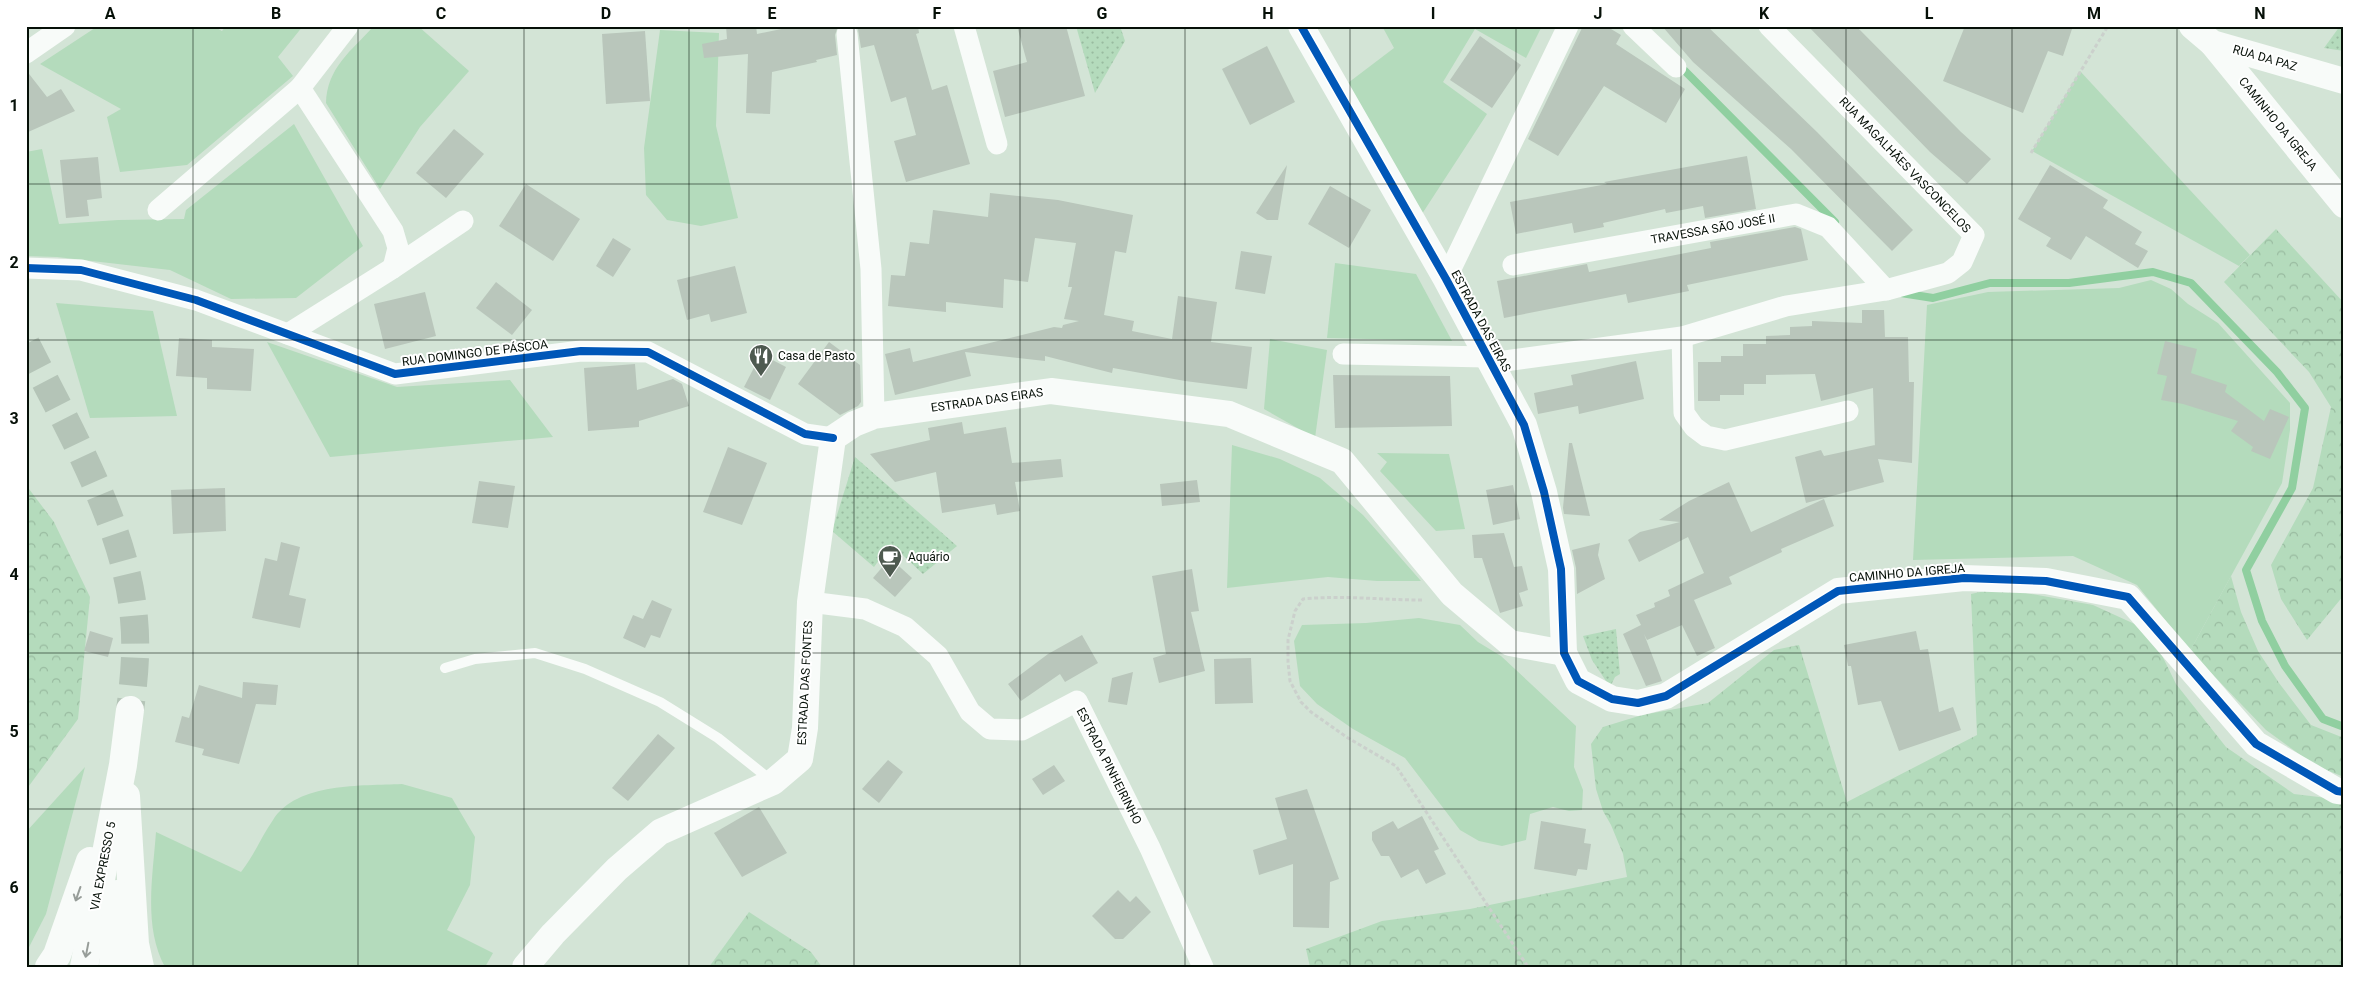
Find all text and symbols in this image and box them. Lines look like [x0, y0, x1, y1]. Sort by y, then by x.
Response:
text: A [105, 4, 116, 23]
text: B [271, 4, 281, 23]
text: C [436, 4, 446, 23]
text: D [601, 4, 611, 23]
text: E [768, 4, 777, 23]
text: F [933, 4, 942, 23]
text: G [1097, 4, 1108, 23]
text: H [1262, 4, 1274, 23]
text: I [1431, 4, 1435, 23]
text: J [1594, 4, 1602, 23]
text: K [1759, 4, 1770, 23]
text: L [1925, 4, 1934, 23]
text: M [2087, 4, 2101, 23]
text: N [2254, 4, 2266, 23]
street label: RUA DA PAZ [2231, 42, 2299, 74]
street label: CAMINHO DA IGREJA [2236, 74, 2320, 174]
street label: RUA MAGALHÃES VASCONCELOS [1836, 93, 1975, 236]
text: 1 [9, 96, 19, 115]
street label: TRAVESSA SÃO JOSÉ II [1649, 209, 1776, 247]
text: 2 [9, 253, 19, 272]
street label: ESTRADA DAS EIRAS [1448, 268, 1514, 374]
street label: RUA DOMINGO DE PÁSCOA [401, 336, 549, 369]
restaurant icon: Casa de Pasto [748, 343, 774, 377]
place label: Casa de Pasto [778, 349, 855, 363]
street label: ESTRADA DAS EIRAS [930, 385, 1044, 415]
text: 3 [9, 409, 19, 428]
cafe icon: Aquário [877, 544, 903, 578]
place label: Aquário [908, 550, 950, 564]
street label: CAMINHO DA IGREJA [1848, 561, 1966, 585]
text: 4 [9, 565, 19, 584]
street label: ESTRADA DAS FONTES [795, 620, 815, 746]
street label: ESTRADA PINHEIRINHO [1073, 705, 1145, 827]
text: 5 [9, 722, 19, 741]
street label: VIA EXPRESSO 5 [88, 820, 119, 912]
text: 6 [9, 878, 19, 897]
one-way arrow [73, 886, 82, 901]
one-way arrow [81, 942, 91, 958]

